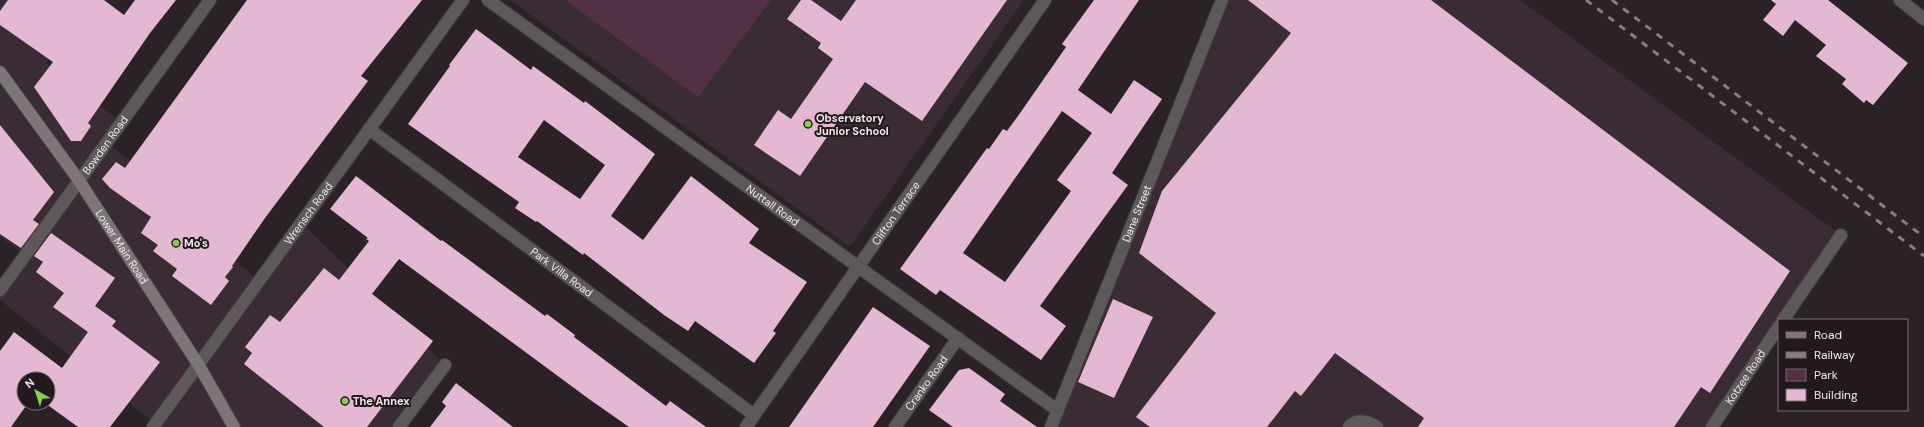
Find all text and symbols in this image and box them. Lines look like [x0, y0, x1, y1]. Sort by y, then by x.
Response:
place label: Observatory Junior School [816, 111, 889, 138]
street label: Bowden Road [79, 113, 131, 177]
marker: Observatory Junior School [803, 119, 813, 129]
street label: Wrensch Road [281, 179, 335, 247]
street label: Clifton Terrace [869, 179, 923, 248]
street label: Nuttall Road [744, 181, 802, 229]
street label: Dane Street [1119, 183, 1154, 244]
street label: Lower Main Road [93, 207, 151, 287]
place label: Mo's [184, 236, 208, 250]
marker: Mo's [171, 238, 181, 248]
street label: Park Villa Road [528, 244, 596, 300]
legend [1778, 319, 1908, 411]
text: Road [1814, 327, 1842, 343]
street label: Kotzee Road [1722, 347, 1768, 407]
text: Railway [1814, 347, 1855, 363]
street label: Cranko Road [902, 352, 951, 413]
text: Park [1814, 367, 1838, 383]
north arrow [16, 371, 56, 411]
text: N [22, 375, 37, 391]
text: Building [1814, 387, 1858, 403]
place label: The Annex [353, 394, 410, 408]
marker: The Annex [340, 396, 350, 406]

